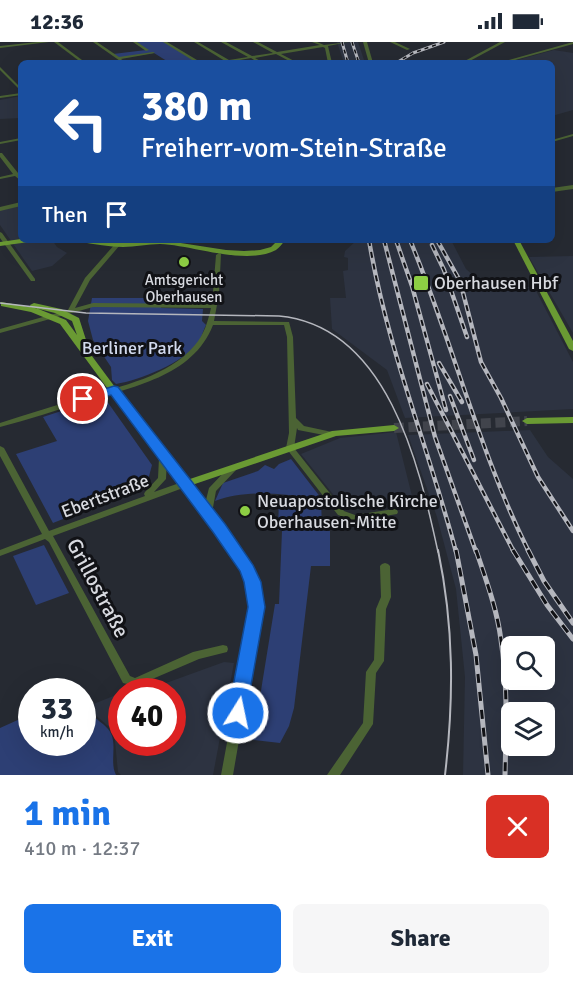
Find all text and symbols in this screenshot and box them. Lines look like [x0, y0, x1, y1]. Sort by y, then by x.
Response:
text: 12:36 [30, 8, 84, 35]
text: 380 m [141, 81, 252, 132]
icon: left [42, 84, 120, 162]
text: Freiherr-vom-Stein-Straße [141, 132, 447, 165]
icon: arrive [100, 198, 133, 231]
text: Then [42, 201, 88, 228]
marker: Amtsgericht Oberhausen [177, 255, 191, 269]
place label: Amtsgericht Oberhausen [145, 271, 223, 306]
place label: Oberhausen Hbf [434, 272, 559, 294]
marker: Oberhausen Hbf [412, 274, 430, 292]
park label: Berliner Park [82, 337, 182, 359]
pin [57, 373, 108, 424]
icon: arrive [66, 382, 99, 415]
street label: Ebertstraße [58, 469, 152, 523]
place label: Neuapostolische Kirche Oberhausen-Mitte [257, 490, 438, 533]
marker: Neuapostolische Kirche Oberhausen-Mitte [238, 504, 252, 518]
street label: Grillostraße [61, 534, 135, 642]
map controls [501, 636, 555, 756]
button: search [501, 636, 555, 690]
speed limit sign: 40 [108, 678, 186, 756]
position arrow [206, 681, 270, 745]
text: 33 [41, 691, 73, 728]
button: layers [501, 702, 555, 756]
text: km/h [40, 723, 74, 741]
text: 1 min [24, 791, 111, 836]
button: close [486, 795, 549, 858]
text: 410 m · 12:37 [24, 836, 140, 861]
button: Exit [24, 904, 281, 973]
button: Share [293, 904, 549, 973]

